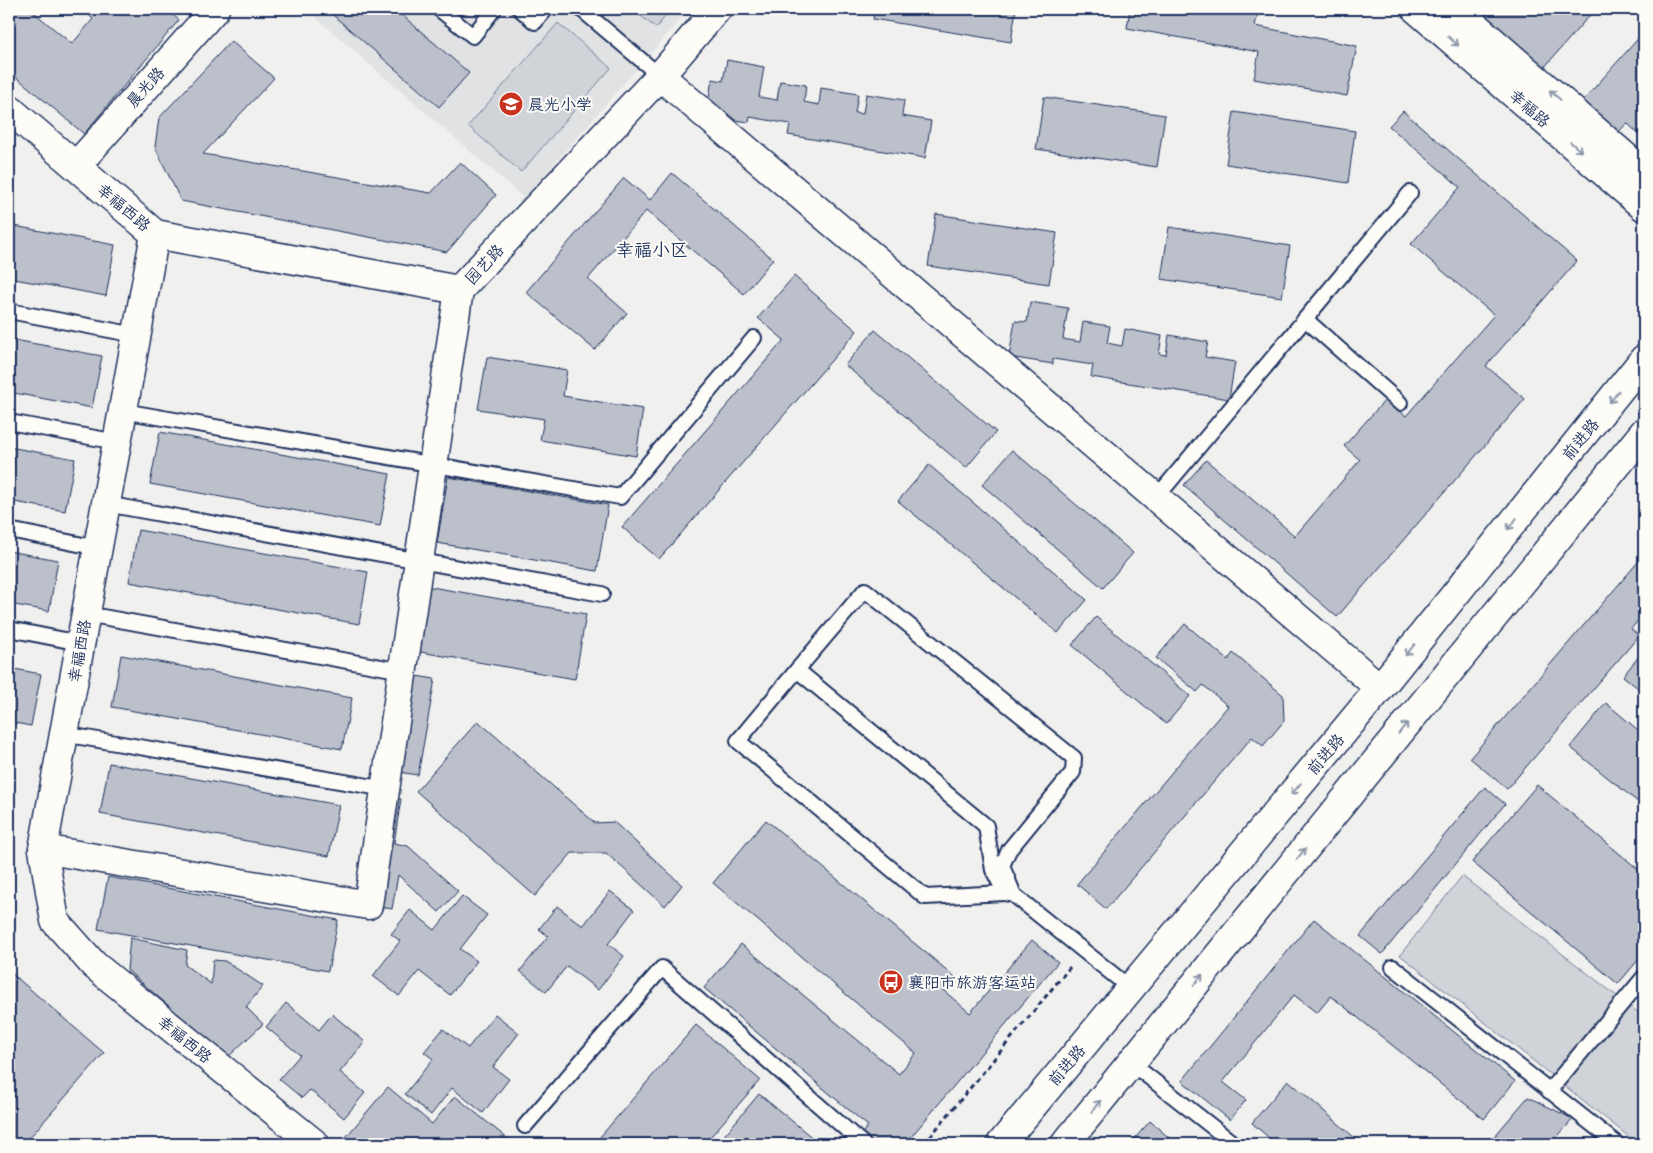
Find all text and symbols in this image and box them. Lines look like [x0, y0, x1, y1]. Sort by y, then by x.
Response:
one-way arrow [1446, 35, 1459, 46]
street label: 晨光路 [119, 60, 169, 112]
street label: 幸福路 [1505, 82, 1557, 132]
one-way arrow [1548, 89, 1561, 100]
school or university icon: 晨光小学 [498, 91, 524, 117]
place label: 晨光小学 [528, 91, 592, 115]
one-way arrow [1569, 142, 1582, 153]
street label: 幸福西路 [92, 176, 157, 236]
district label: 幸福小区 [616, 235, 688, 262]
street label: 园艺路 [458, 238, 508, 289]
one-way arrow [1608, 390, 1619, 403]
street label: 前进路 [1555, 412, 1604, 465]
one-way arrow [1506, 517, 1517, 530]
street label: 幸福西路 [61, 617, 95, 684]
one-way arrow [1405, 643, 1416, 656]
one-way arrow [1398, 722, 1409, 735]
street label: 前进路 [1300, 727, 1349, 779]
one-way arrow [1290, 782, 1301, 795]
one-way arrow [1295, 848, 1306, 861]
bus stop icon: 襄阳市旅游客运站 [878, 969, 904, 995]
place label: 襄阳市旅游客运站 [908, 969, 1036, 993]
one-way arrow [1193, 974, 1204, 987]
street label: 幸福西路 [153, 1009, 218, 1068]
street label: 前进路 [1041, 1038, 1090, 1090]
one-way arrow [1090, 1100, 1101, 1113]

